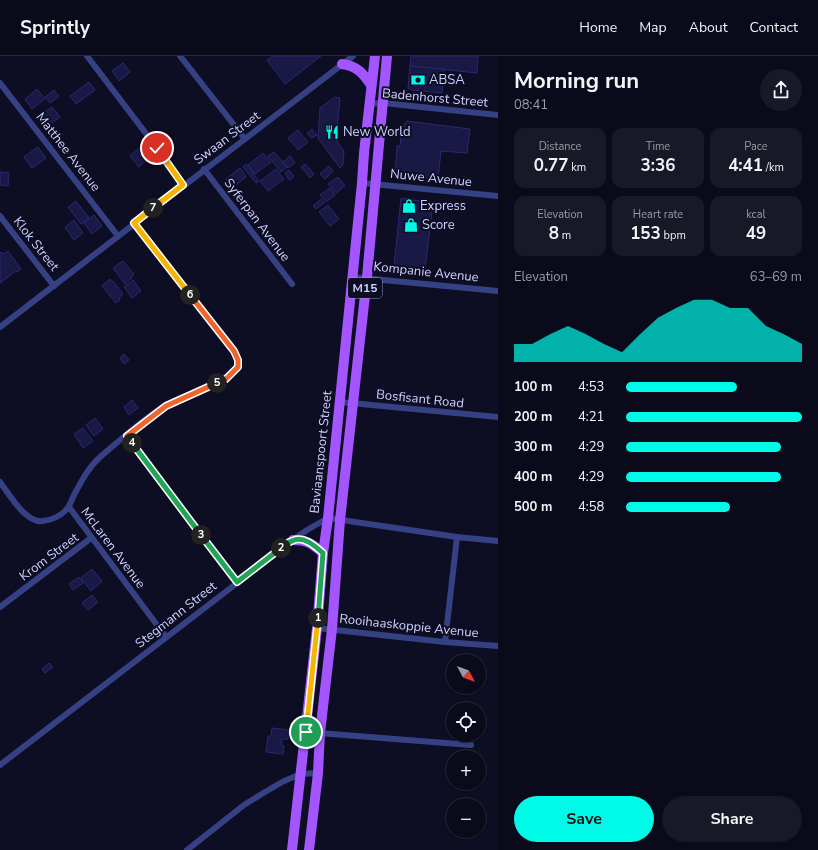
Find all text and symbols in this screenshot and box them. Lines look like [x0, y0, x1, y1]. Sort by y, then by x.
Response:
text: Sprintly [20, 15, 90, 41]
text: Home [579, 18, 617, 37]
text: Map [639, 18, 667, 37]
text: About [689, 18, 728, 37]
text: Contact [750, 18, 798, 37]
text: Morning run [514, 66, 639, 96]
button: share [760, 69, 802, 111]
place label: ABSA [429, 71, 465, 89]
bank icon: ABSA [410, 72, 426, 88]
street label: Badenhorst Street [381, 84, 489, 112]
text: 08:41 [514, 96, 548, 114]
street label: Swaan Street [190, 107, 264, 169]
street label: Matthee Avenue [31, 109, 105, 195]
place label: New World [343, 123, 411, 141]
restaurant icon: New World [324, 124, 340, 140]
pin [140, 131, 174, 165]
icon: check [146, 137, 168, 159]
text: Distance [539, 139, 581, 154]
text: Time [646, 139, 670, 154]
text: Pace [744, 139, 768, 154]
text: 0.77 [534, 154, 569, 177]
text: 3:36 [641, 154, 675, 177]
text: 4:41 [728, 154, 763, 177]
text: km [569, 160, 586, 175]
text: /km [763, 160, 784, 175]
street label: Nuwe Avenue [389, 165, 473, 191]
street label: Syferpan Avenue [220, 175, 294, 265]
place label: Express [420, 197, 466, 215]
pin: 7 [143, 198, 163, 218]
shop icon: Express [401, 198, 417, 214]
text: 7 [150, 200, 156, 215]
text: Elevation [537, 207, 583, 222]
text: Heart rate [633, 207, 683, 222]
text: kcal [746, 207, 766, 222]
street label: Klok Street [9, 213, 63, 275]
place label: Score [422, 216, 455, 234]
shop icon: Score [403, 217, 419, 233]
text: 8 [549, 222, 559, 245]
text: 153 [630, 222, 661, 245]
text: 49 [746, 222, 766, 245]
text: m [559, 228, 571, 243]
text: bpm [661, 228, 686, 243]
street label: Kompanie Avenue [372, 258, 480, 286]
text: Elevation [514, 268, 568, 286]
text: 63–69 m [750, 268, 802, 286]
road number: M15 [348, 278, 382, 298]
pin: 6 [180, 285, 200, 305]
text: 6 [187, 287, 193, 302]
pin: 5 [207, 373, 227, 393]
text: 5 [214, 375, 220, 390]
text: 100 m [514, 378, 552, 396]
text: 4:53 [578, 378, 604, 396]
street label: Bosfisant Road [375, 385, 465, 413]
street label: Baviaanspoort Street [306, 389, 336, 514]
text: 200 m [514, 408, 552, 426]
text: 4:21 [578, 408, 604, 426]
pin: 4 [122, 433, 142, 453]
text: 4 [129, 435, 135, 450]
text: 300 m [514, 438, 552, 456]
text: 4:29 [578, 438, 604, 456]
text: 400 m [514, 468, 552, 486]
text: 4:29 [578, 468, 604, 486]
text: 500 m [514, 498, 552, 516]
text: 4:58 [578, 498, 604, 516]
street label: McLaren Avenue [76, 504, 150, 592]
pin: 3 [191, 525, 211, 545]
text: 3 [198, 527, 204, 542]
street label: Krom Street [16, 529, 83, 585]
pin: 2 [271, 538, 291, 558]
text: 2 [278, 540, 284, 555]
street label: Stegmann Street [132, 577, 221, 652]
pin: 1 [308, 608, 328, 628]
text: 1 [315, 610, 321, 625]
street label: Rooihaaskoppie Avenue [339, 610, 479, 642]
north arrow [446, 654, 486, 694]
map controls [446, 654, 486, 838]
button: locate [446, 702, 486, 742]
pin [289, 715, 323, 749]
icon: arrive [295, 721, 317, 743]
button: + [446, 750, 486, 790]
button: Save [514, 796, 654, 842]
button: Share [662, 796, 802, 842]
button: − [446, 798, 486, 838]

